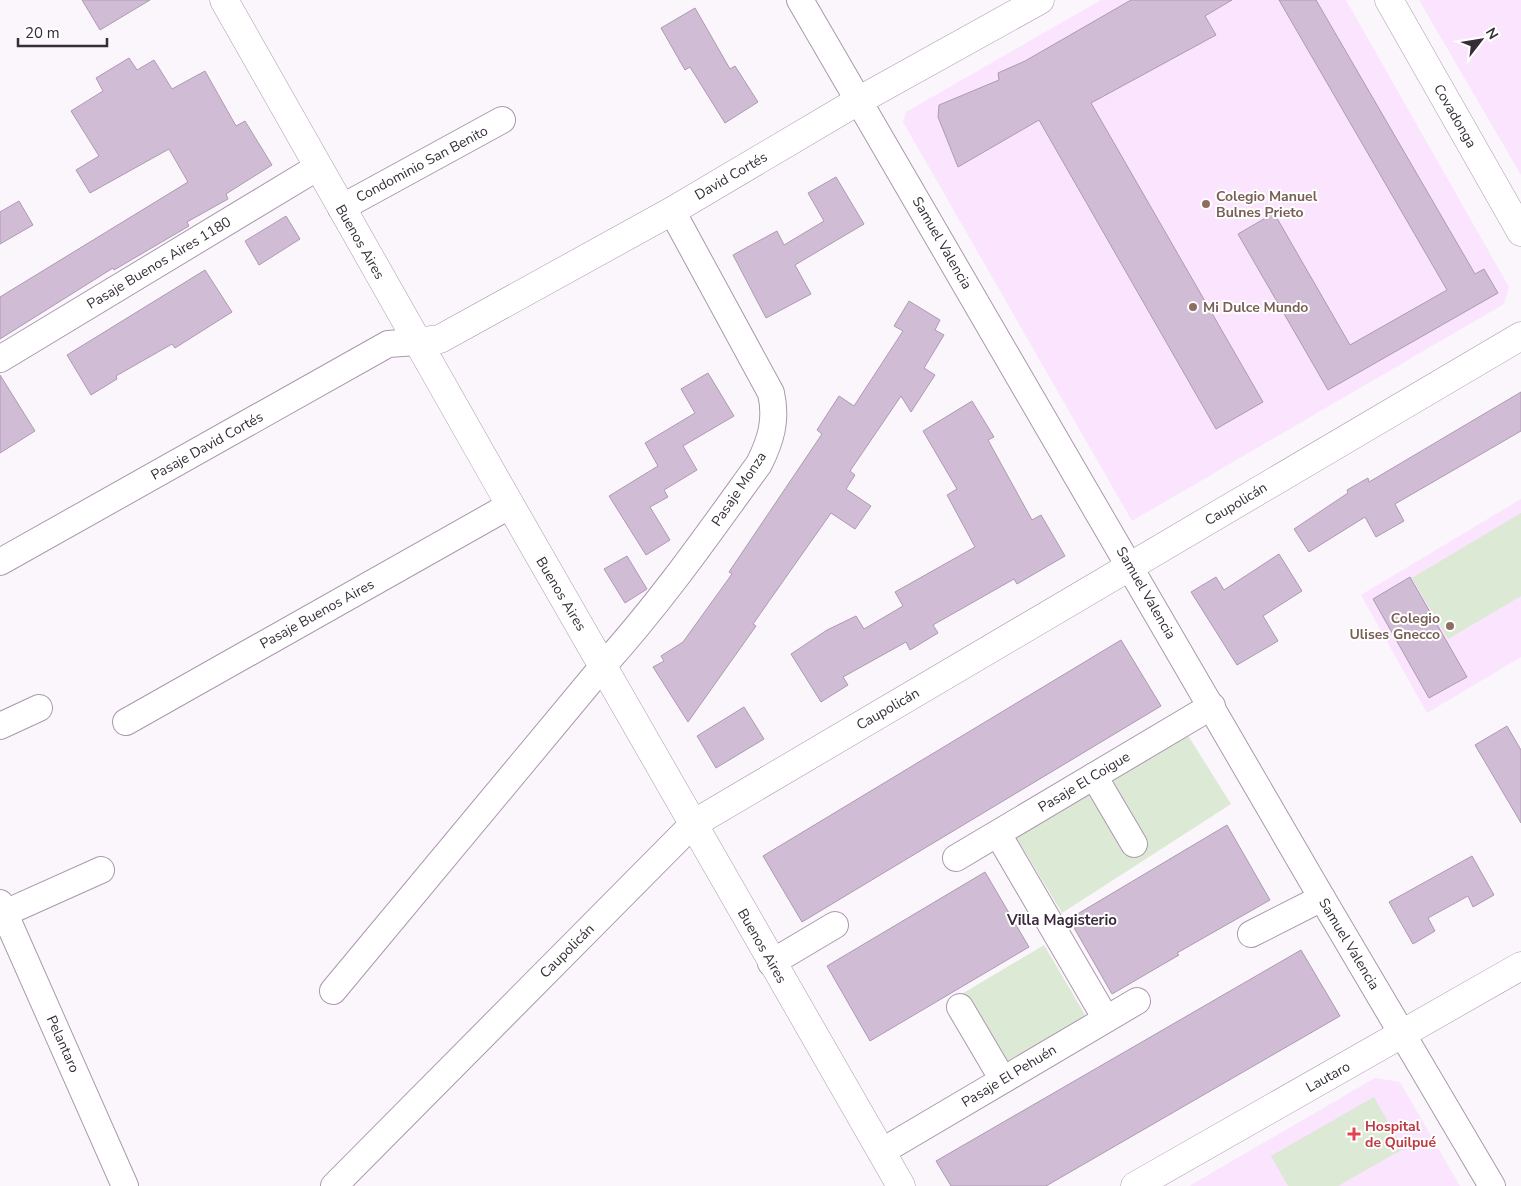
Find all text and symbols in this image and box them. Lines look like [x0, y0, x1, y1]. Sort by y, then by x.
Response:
scale bar [18, 15, 106, 47]
north arrow [1456, 15, 1506, 65]
text: 20 m [25, 23, 60, 43]
text: N [1481, 24, 1503, 43]
street label: Covadonga [1429, 81, 1481, 151]
street label: Condominio San Benito [353, 121, 491, 207]
street label: David Cortés [691, 147, 771, 204]
place label: Colegio Manuel Bulnes Prieto [1216, 187, 1318, 222]
street label: Samuel Valencia [908, 193, 976, 293]
marker: Colegio Manuel Bulnes Prieto [1200, 198, 1212, 210]
street label: Buenos Aires [331, 201, 389, 283]
street label: Pasaje Buenos Aires 1180 [83, 212, 235, 314]
place label: Mi Dulce Mundo [1203, 298, 1308, 317]
marker: Mi Dulce Mundo [1187, 301, 1199, 313]
street label: Pasaje David Cortés [148, 407, 267, 485]
street label: Pasaje Monza [707, 448, 771, 530]
street label: Caupolicán [1201, 478, 1271, 530]
street label: Samuel Valencia [1112, 543, 1180, 643]
street label: Buenos Aires [531, 553, 591, 635]
street label: Pasaje Buenos Aires [256, 575, 378, 653]
place label: Colegio Ulises Gnecco [1350, 609, 1440, 644]
marker: Colegio Ulises Gnecco [1444, 620, 1456, 632]
street label: Caupolicán [853, 683, 923, 735]
street label: Pasaje El Coigue [1035, 747, 1133, 817]
street label: Samuel Valencia [1314, 895, 1384, 993]
street label: Buenos Aires [733, 905, 791, 987]
district label: Villa Magisterio [1006, 910, 1117, 930]
street label: Caupolicán [536, 920, 598, 982]
street label: Pelantaro [42, 1012, 84, 1076]
street label: Pasaje El Pehuén [958, 1040, 1060, 1112]
street label: Lautaro [1302, 1057, 1354, 1097]
place label: Hospital de Quilpué [1365, 1117, 1436, 1152]
marker: Hospital de Quilpué [1347, 1127, 1361, 1141]

